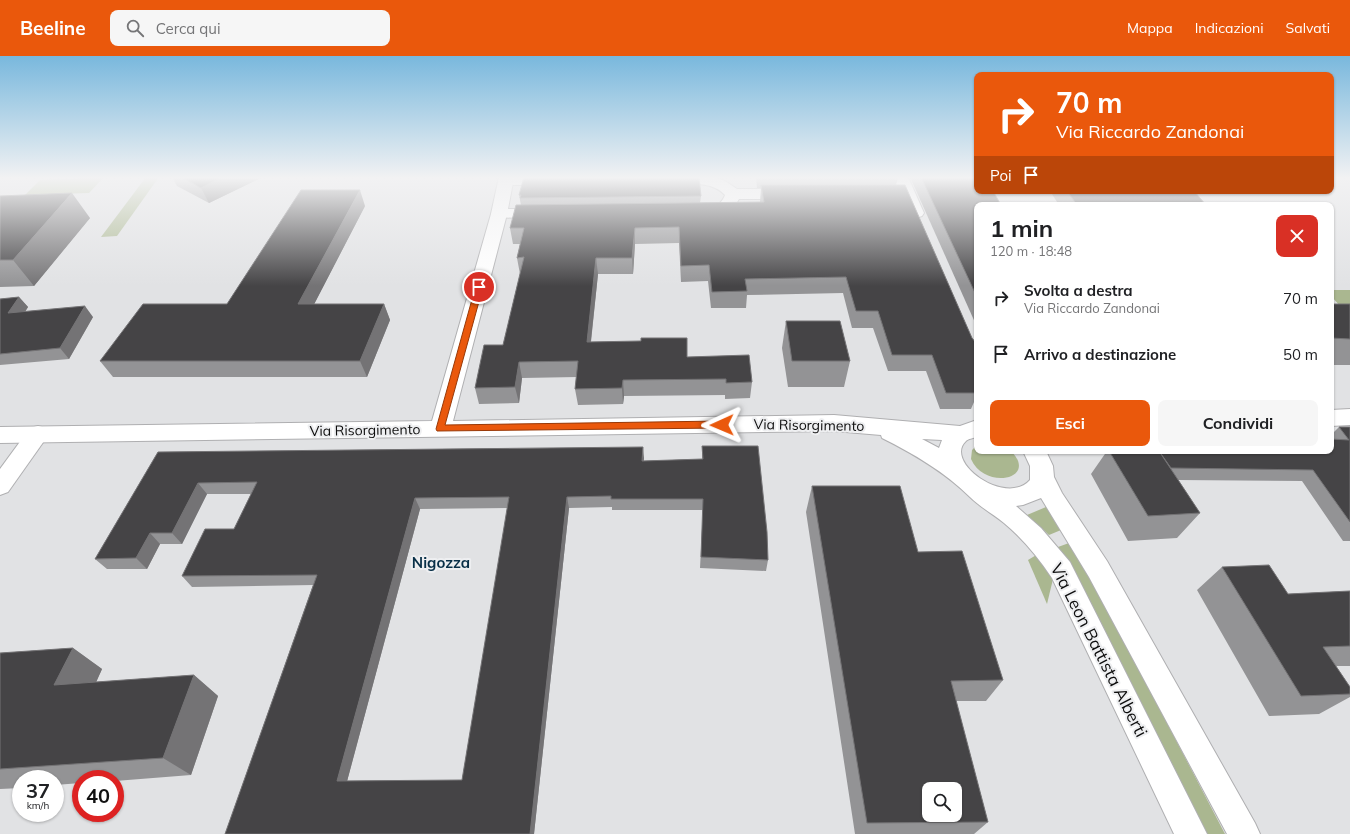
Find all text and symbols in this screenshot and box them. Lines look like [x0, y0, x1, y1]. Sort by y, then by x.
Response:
search box [110, 10, 390, 46]
text: Beeline [20, 16, 86, 40]
icon: search [124, 17, 146, 39]
text: Cerca qui [156, 19, 220, 38]
text: Mappa [1127, 19, 1173, 37]
text: Indicazioni [1195, 19, 1264, 37]
text: Salvati [1286, 19, 1330, 37]
text: 70 m [1056, 85, 1122, 120]
icon: right [990, 88, 1042, 140]
text: Via Riccardo Zandonai [1056, 120, 1244, 143]
icon: arrive [1020, 164, 1042, 186]
text: Poi [990, 166, 1012, 185]
text: 1 min [990, 213, 1053, 243]
button: close [1276, 215, 1318, 257]
text: 120 m · 18:48 [990, 243, 1072, 259]
pin [462, 270, 496, 304]
icon: arrive [468, 276, 490, 298]
text: Svolta a destra [1024, 281, 1133, 300]
icon: right [990, 287, 1012, 309]
text: 70 m [1283, 289, 1318, 308]
text: Via Riccardo Zandonai [1024, 300, 1160, 316]
icon: arrive [990, 343, 1012, 365]
text: Arrivo a destinazione [1024, 345, 1176, 364]
text: 50 m [1283, 345, 1318, 364]
button: Esci [990, 400, 1150, 446]
button: Condividi [1158, 400, 1318, 446]
position arrow [701, 404, 743, 446]
street label: Via Risorgimento [753, 415, 865, 435]
street label: Via Risorgimento [309, 420, 421, 440]
district label: Nigozza [412, 553, 470, 572]
street label: Via Leon Battista Alberti [1046, 559, 1152, 740]
speed limit sign: 40 [72, 770, 124, 822]
text: 37 [26, 778, 50, 803]
map controls [922, 782, 962, 822]
button: search [922, 782, 962, 822]
text: km/h [27, 799, 49, 812]

